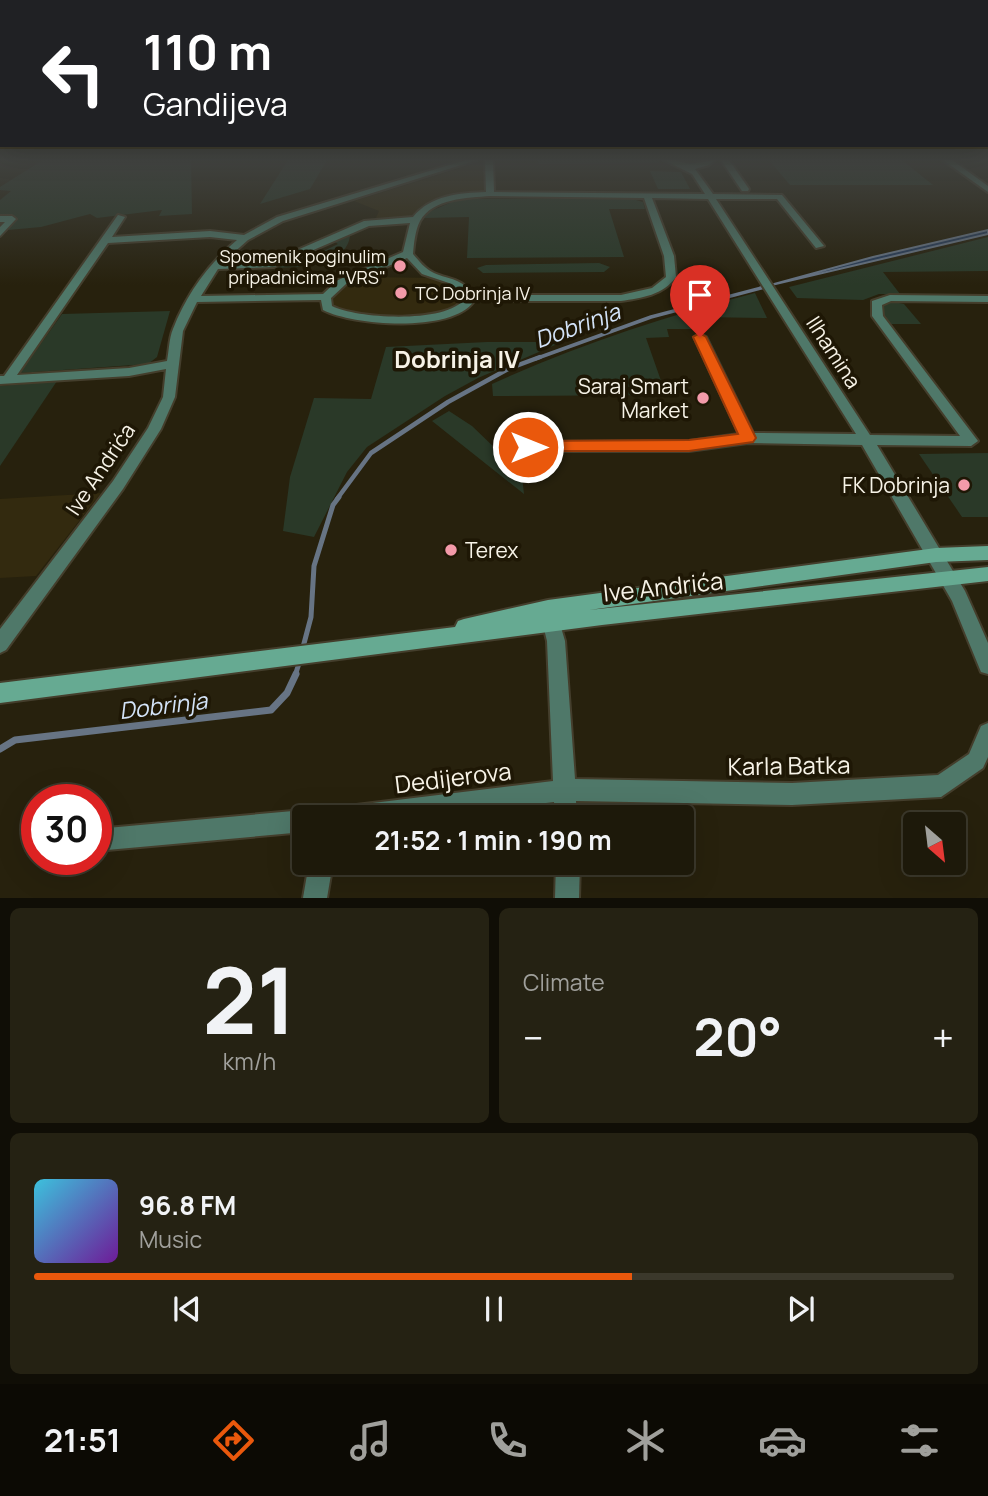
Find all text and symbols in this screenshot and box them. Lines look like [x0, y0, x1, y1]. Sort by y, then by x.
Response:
text: 110 m [143, 18, 272, 85]
icon: left [28, 28, 119, 119]
text: Gandijeva [143, 82, 288, 126]
place label: Spomenik poginulim pripadnicima "VRS" [220, 244, 386, 289]
marker: Spomenik poginulim pripadnicima "VRS" [392, 258, 408, 274]
pin [670, 265, 730, 337]
icon: arrive [681, 276, 719, 314]
place label: TC Dobrinja IV [415, 281, 530, 305]
marker: TC Dobrinja IV [393, 285, 409, 301]
water label: Dobrinja [530, 294, 625, 355]
street label: Ilhamina [800, 310, 868, 394]
district label: Dobrinja IV [394, 342, 520, 375]
place label: Saraj Smart Market [578, 372, 689, 424]
marker: Saraj Smart Market [695, 390, 711, 406]
position arrow [491, 410, 565, 484]
street label: Ive Andrića [59, 417, 141, 521]
place label: FK Dobrinja [842, 471, 950, 499]
marker: FK Dobrinja [956, 477, 972, 493]
place label: Terex [465, 536, 518, 564]
marker: Terex [443, 542, 459, 558]
street label: Ive Andrića [601, 563, 725, 609]
water label: Dobrinja [117, 684, 210, 726]
street label: Karla Batka [727, 747, 851, 783]
street label: Dedijerova [393, 753, 513, 801]
speed limit sign: 30 [21, 784, 112, 875]
north arrow [903, 812, 966, 875]
map controls [903, 812, 966, 875]
text: 21:52 · 1 min · 190 m [374, 822, 612, 858]
text: 21 [202, 937, 297, 1061]
text: Climate [523, 966, 605, 998]
text: 20° [694, 1001, 782, 1072]
text: − [523, 1011, 544, 1063]
text: + [932, 1011, 954, 1063]
text: km/h [223, 1045, 276, 1077]
text: 96.8 FM [139, 1187, 236, 1223]
text: Music [139, 1223, 202, 1255]
icon: previous [168, 1290, 206, 1328]
icon: pause [475, 1290, 513, 1328]
icon: next [782, 1290, 820, 1328]
icon: directions [209, 1416, 258, 1465]
icon: music [346, 1416, 395, 1465]
icon: phone [483, 1416, 532, 1465]
icon: climate [621, 1416, 670, 1465]
icon: car [758, 1416, 807, 1465]
icon: filters [895, 1416, 944, 1465]
text: 21:51 [44, 1418, 121, 1462]

